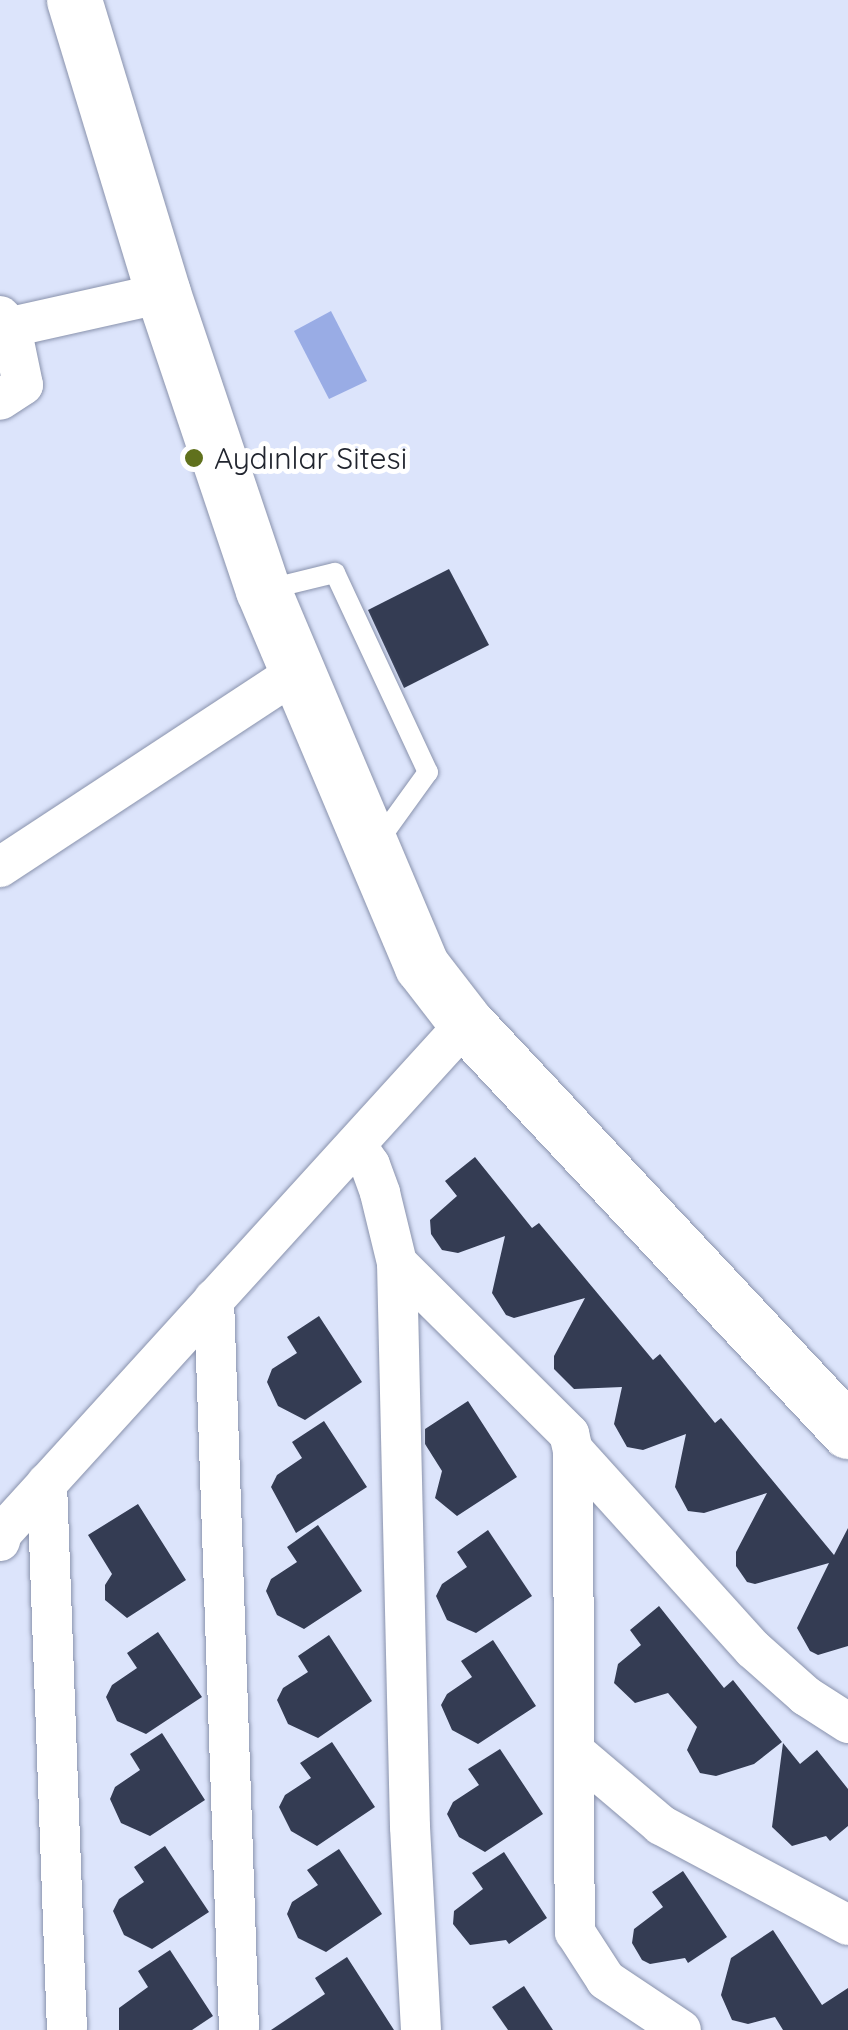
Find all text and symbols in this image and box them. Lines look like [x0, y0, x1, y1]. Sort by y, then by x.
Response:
place label: Aydınlar Sitesi [214, 440, 407, 476]
marker: Aydınlar Sitesi [183, 447, 205, 469]

